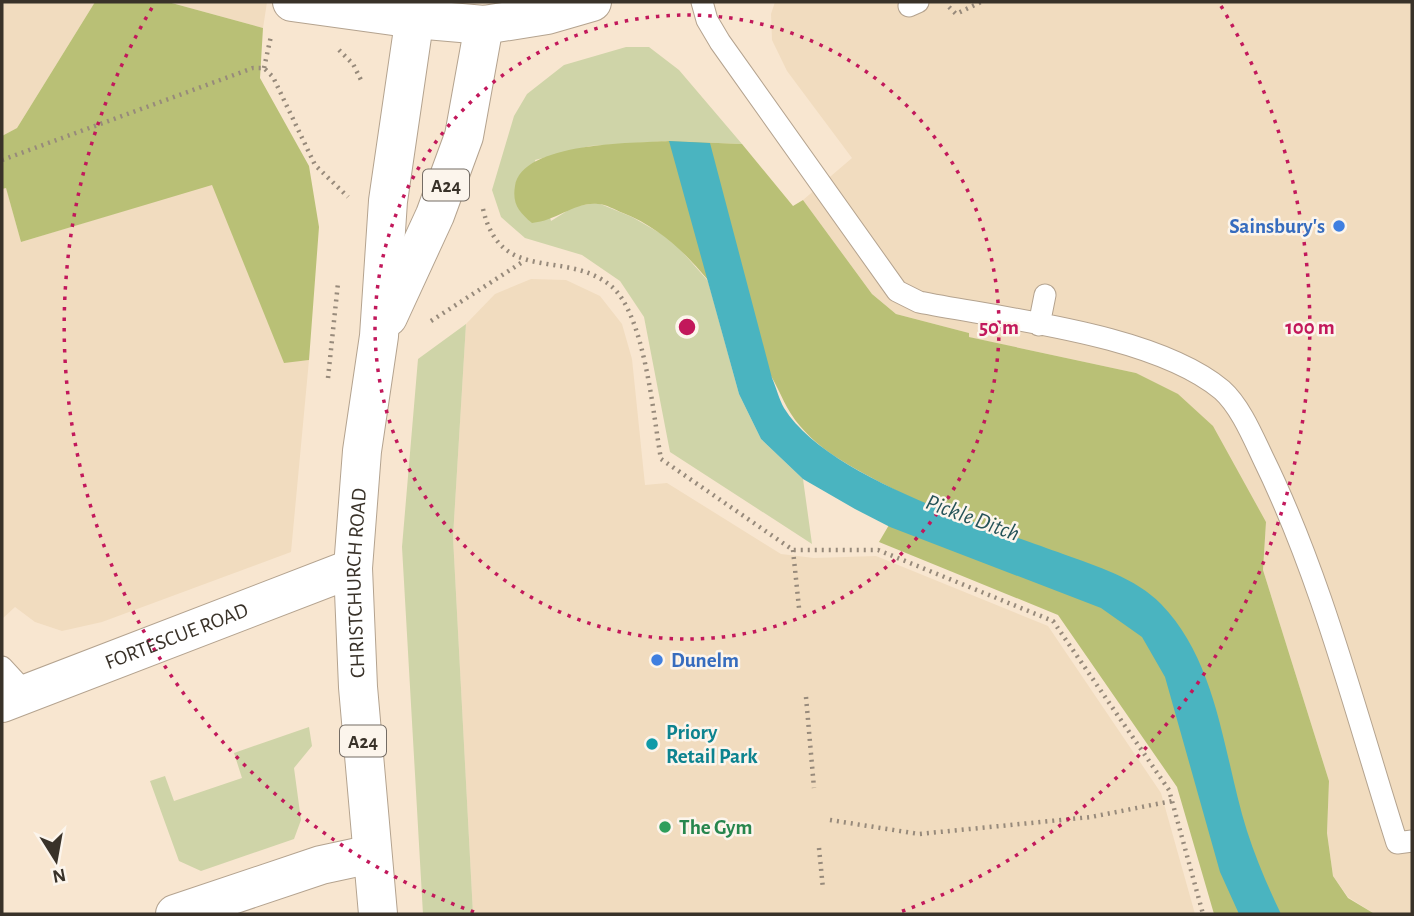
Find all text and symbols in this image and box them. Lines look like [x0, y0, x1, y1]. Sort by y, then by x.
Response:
road number: A24 [423, 169, 469, 200]
place label: Sainsbury's [1229, 216, 1325, 237]
marker: Sainsbury's [1331, 218, 1347, 234]
centre of rings [675, 315, 699, 339]
text: 50 m [979, 317, 1019, 338]
text: 100 m [1285, 317, 1335, 338]
street label: CHRISTCHURCH ROAD [343, 487, 370, 679]
water label: Pickle Ditch [923, 491, 1022, 546]
street label: FORTESCUE ROAD [102, 599, 251, 673]
place label: Dunelm [671, 650, 739, 671]
marker: Dunelm [649, 652, 665, 668]
place label: Priory Retail Park [666, 722, 758, 767]
road number: A24 [340, 726, 386, 756]
marker: Priory Retail Park [644, 736, 660, 752]
place label: The Gym [679, 817, 752, 838]
marker: The Gym [657, 819, 673, 835]
north arrow [21, 825, 91, 895]
text: N [51, 865, 67, 886]

